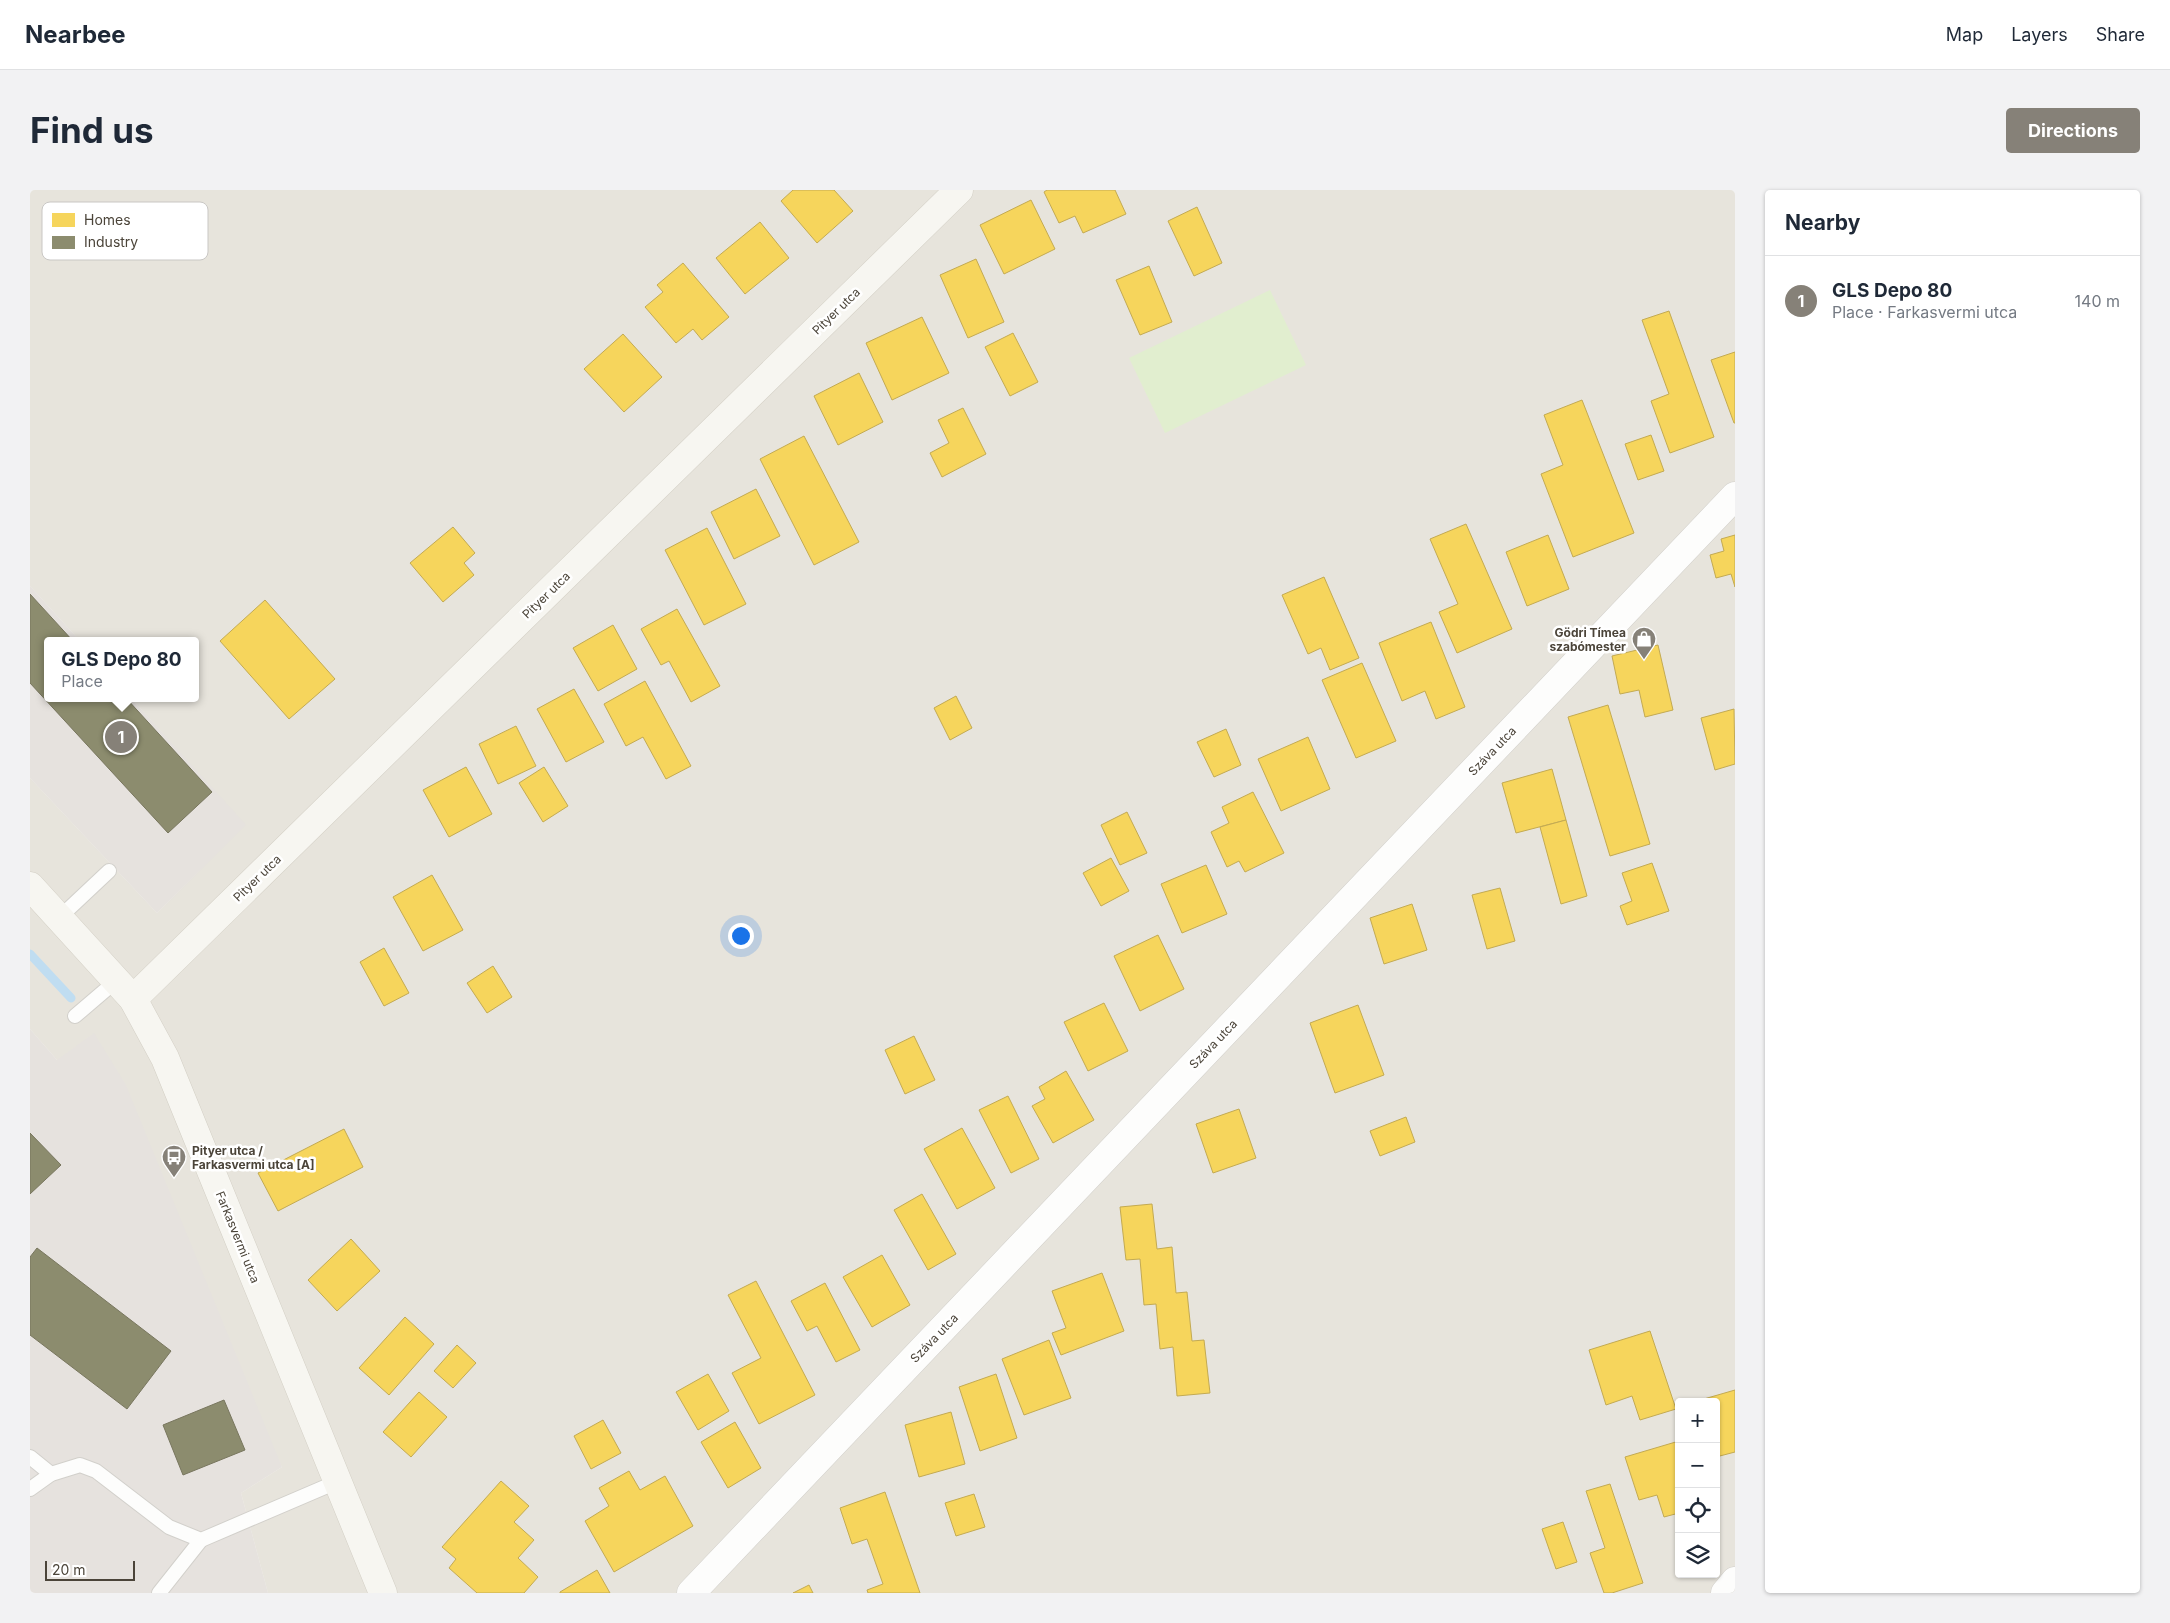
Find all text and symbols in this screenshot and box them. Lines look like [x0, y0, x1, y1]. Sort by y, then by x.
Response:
text: Nearbee [25, 20, 126, 49]
text: Map [1946, 24, 1983, 45]
text: Layers [2011, 24, 2068, 45]
text: Share [2096, 24, 2145, 45]
button: Directions [2006, 108, 2140, 153]
text: Find us [30, 109, 154, 151]
legend [42, 202, 208, 260]
text: Nearby [1785, 210, 1860, 235]
text: Homes [84, 211, 131, 228]
text: Industry [84, 233, 138, 250]
text: GLS Depo 80 [1832, 279, 1952, 302]
street label: Pityer utca [809, 285, 863, 337]
text: 1 [1798, 291, 1804, 311]
text: 140 m [2075, 291, 2120, 311]
text: Place · Farkasvermi utca [1832, 302, 2017, 322]
street label: Pityer utca [519, 569, 573, 621]
place label: Gödri Tímea szabómester [1549, 625, 1626, 654]
shop icon: Gödri Tímea szabómester [1631, 626, 1657, 660]
popup [44, 637, 199, 702]
text: GLS Depo 80 [61, 648, 182, 671]
text: Place [61, 671, 103, 691]
pin: 1 [105, 718, 137, 756]
street label: Száva utca [1465, 723, 1519, 779]
street label: Pityer utca [230, 852, 284, 904]
your location [728, 923, 754, 949]
street label: Száva utca [1186, 1016, 1240, 1072]
place label: Pityer utca / Farkasvermi utca [A] [192, 1143, 314, 1172]
bus stop icon: Pityer utca / Farkasvermi utca [A] [161, 1144, 187, 1178]
street label: Farkasvermi utca [213, 1189, 263, 1285]
street label: Száva utca [907, 1310, 961, 1366]
map controls [1675, 1398, 1720, 1578]
button: + [1675, 1398, 1720, 1443]
button: − [1675, 1443, 1720, 1488]
button: locate [1675, 1488, 1720, 1533]
button: layers [1675, 1533, 1720, 1578]
scale bar [45, 1558, 135, 1581]
text: 20 m [52, 1561, 86, 1578]

